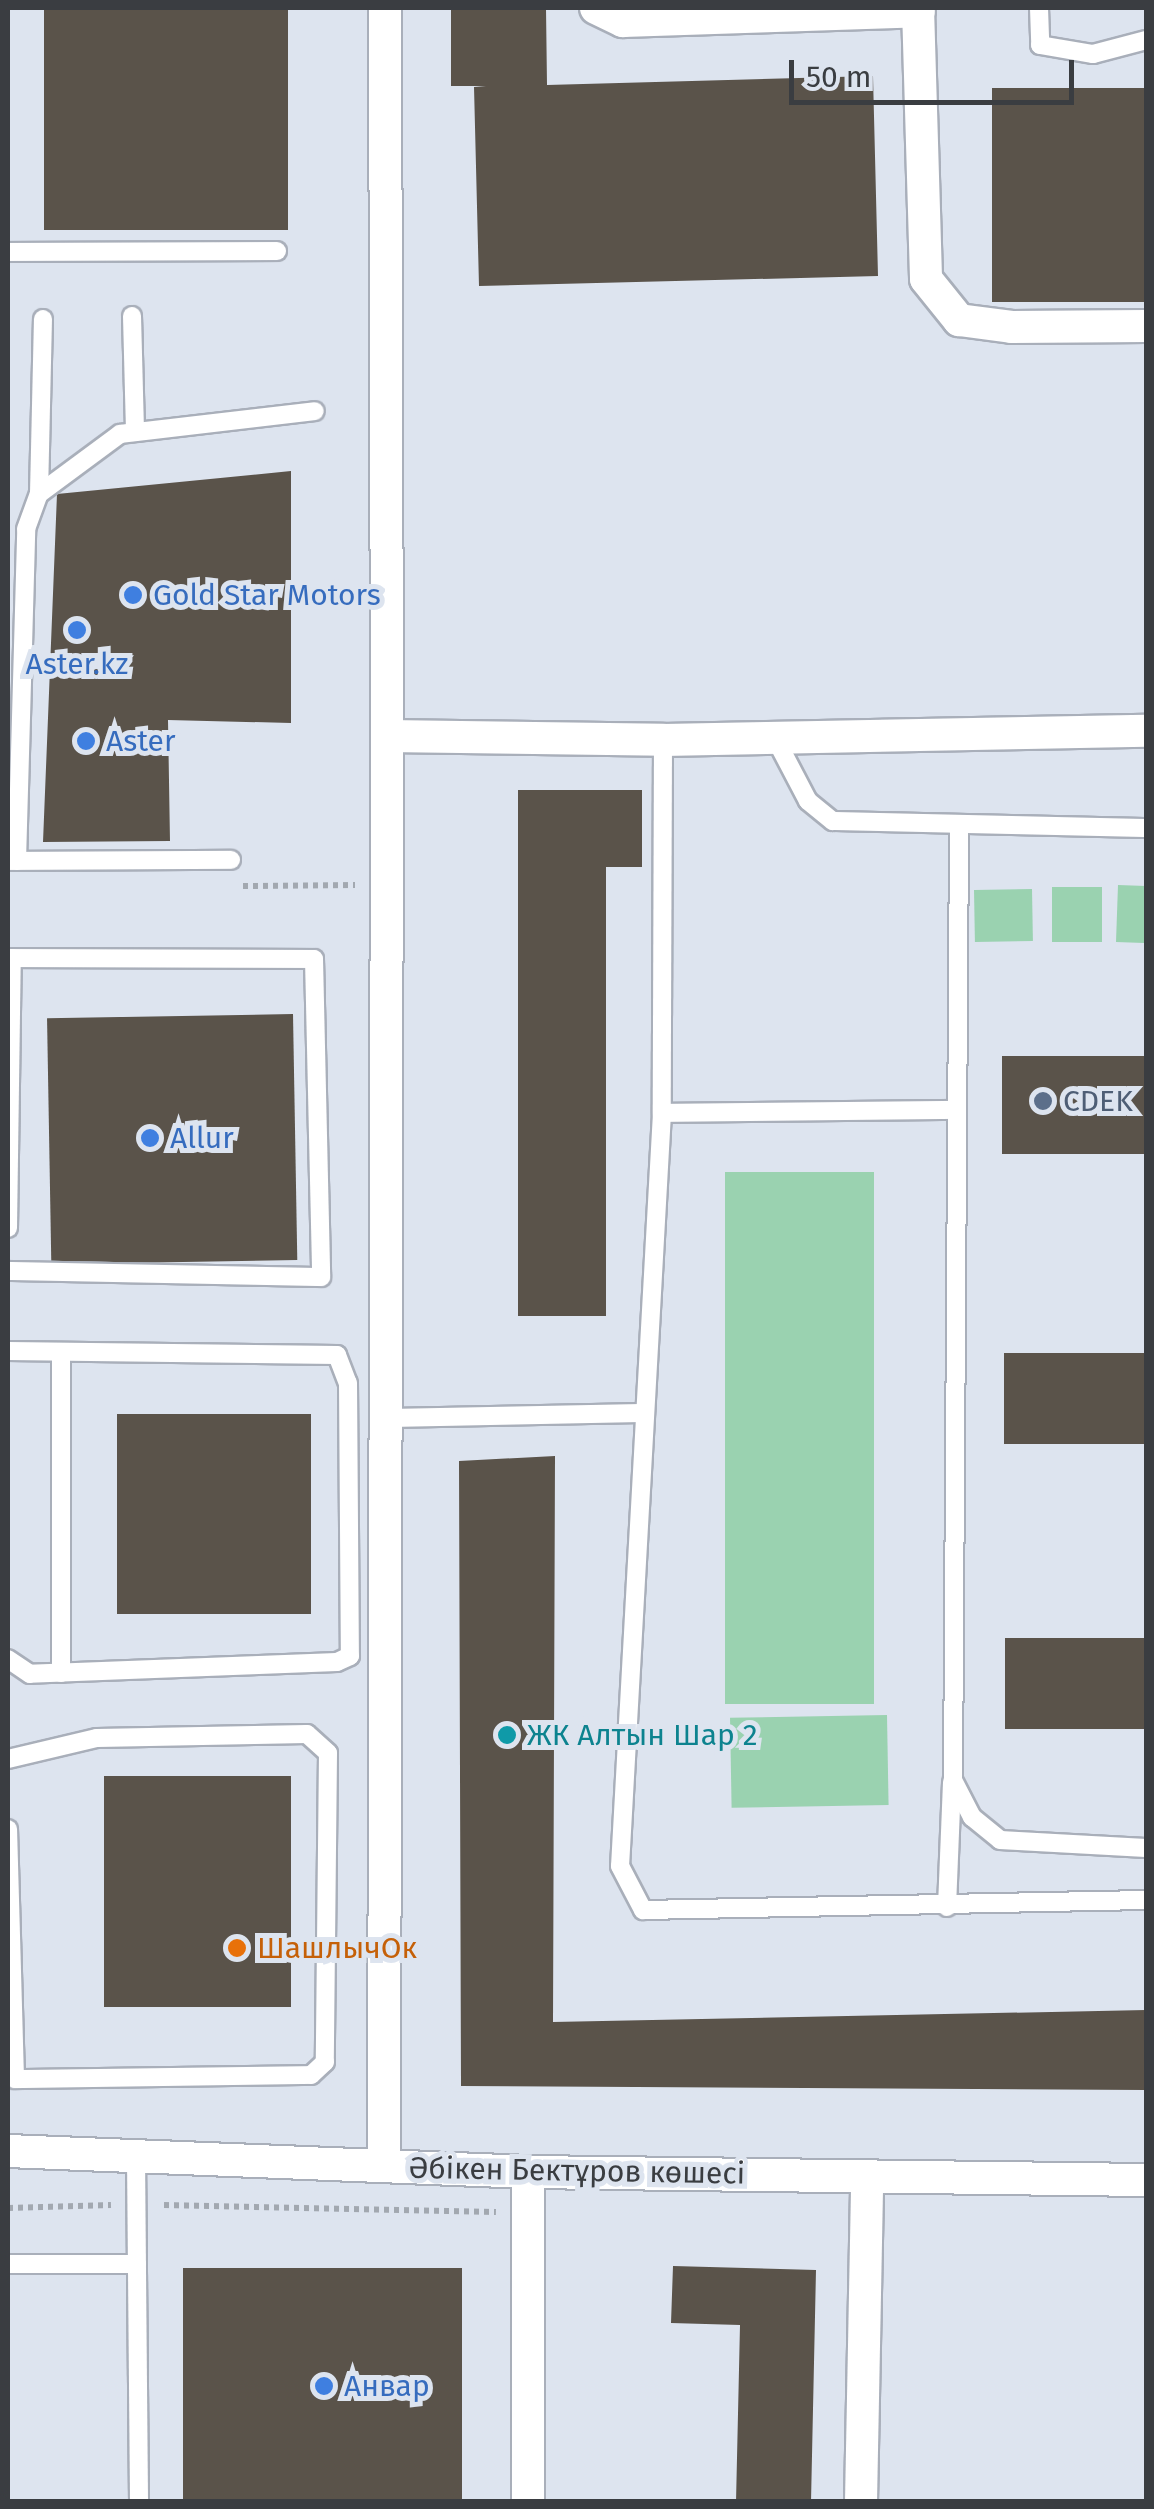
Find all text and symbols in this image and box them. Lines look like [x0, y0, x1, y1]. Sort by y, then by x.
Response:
scale bar [794, 40, 1079, 102]
text: 50 m [806, 59, 871, 95]
place label: Gold Star Motors [153, 577, 381, 613]
marker: Gold Star Motors [122, 584, 144, 606]
marker: Aster.kz [66, 619, 88, 641]
place label: Aster.kz [26, 646, 128, 682]
place label: Aster [106, 723, 176, 759]
marker: Aster [75, 730, 97, 752]
place label: CDEK [1063, 1083, 1133, 1119]
marker: CDEK [1032, 1090, 1054, 1112]
place label: Allur [170, 1120, 234, 1156]
marker: Allur [139, 1127, 161, 1149]
place label: ЖК Алтын Шар 2 [527, 1717, 758, 1753]
marker: ЖК Алтын Шар 2 [496, 1724, 518, 1746]
place label: ШашлычОк [257, 1930, 417, 1966]
marker: ШашлычОк [226, 1937, 248, 1959]
street label: Әбікен Бектұров көшесі [409, 2150, 745, 2192]
place label: Анвар [344, 2368, 430, 2404]
marker: Анвар [313, 2375, 335, 2397]

